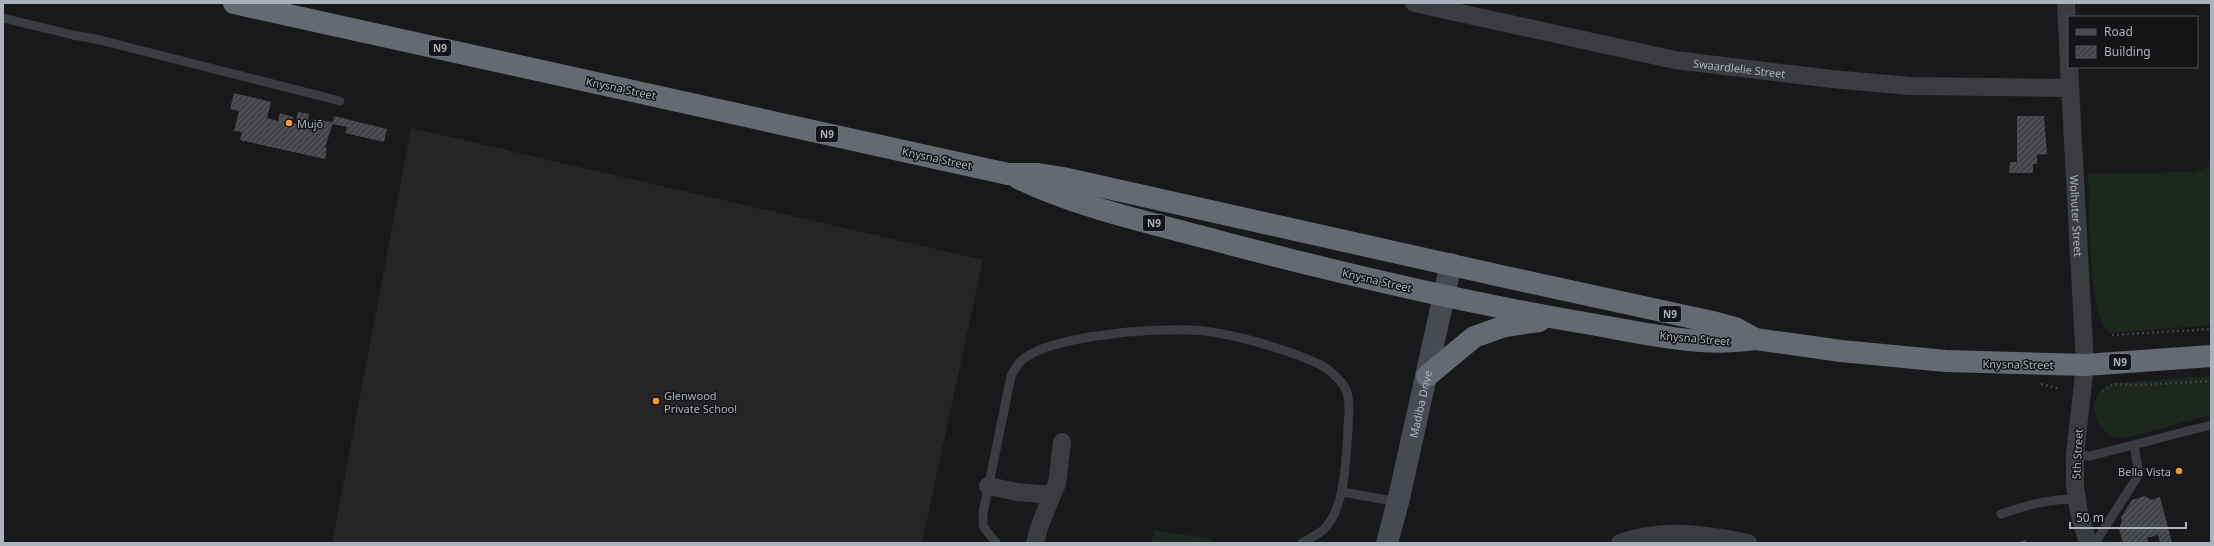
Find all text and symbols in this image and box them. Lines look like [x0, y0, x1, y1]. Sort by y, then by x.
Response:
legend [2068, 16, 2198, 68]
text: Road [2104, 23, 2133, 40]
road number: N9 [429, 40, 451, 56]
text: Building [2104, 43, 2151, 60]
street label: Swaardlelie Street [1692, 55, 1786, 81]
street label: Knysna Street [585, 73, 657, 103]
place label: Mujō [297, 116, 324, 131]
marker: Mujō [284, 118, 294, 128]
road number: N9 [816, 126, 838, 142]
street label: Knysna Street [901, 143, 973, 173]
street label: Wolhuter Street [2067, 175, 2087, 257]
road number: N9 [1143, 215, 1165, 231]
street label: Knysna Street [1341, 265, 1413, 295]
road number: N9 [1659, 306, 1681, 322]
street label: Knysna Street [1659, 327, 1731, 349]
road number: N9 [2109, 354, 2131, 370]
street label: Knysna Street [1982, 356, 2054, 372]
street label: Madiba Drive [1405, 369, 1435, 439]
place label: Glenwood Private School [664, 388, 737, 416]
marker: Glenwood Private School [651, 396, 661, 406]
street label: 5th Street [2068, 428, 2086, 480]
place label: Bella Vista [2118, 464, 2171, 479]
marker: Bella Vista [2174, 466, 2184, 476]
scale bar [2070, 504, 2186, 530]
text: 50 m [2076, 509, 2104, 526]

